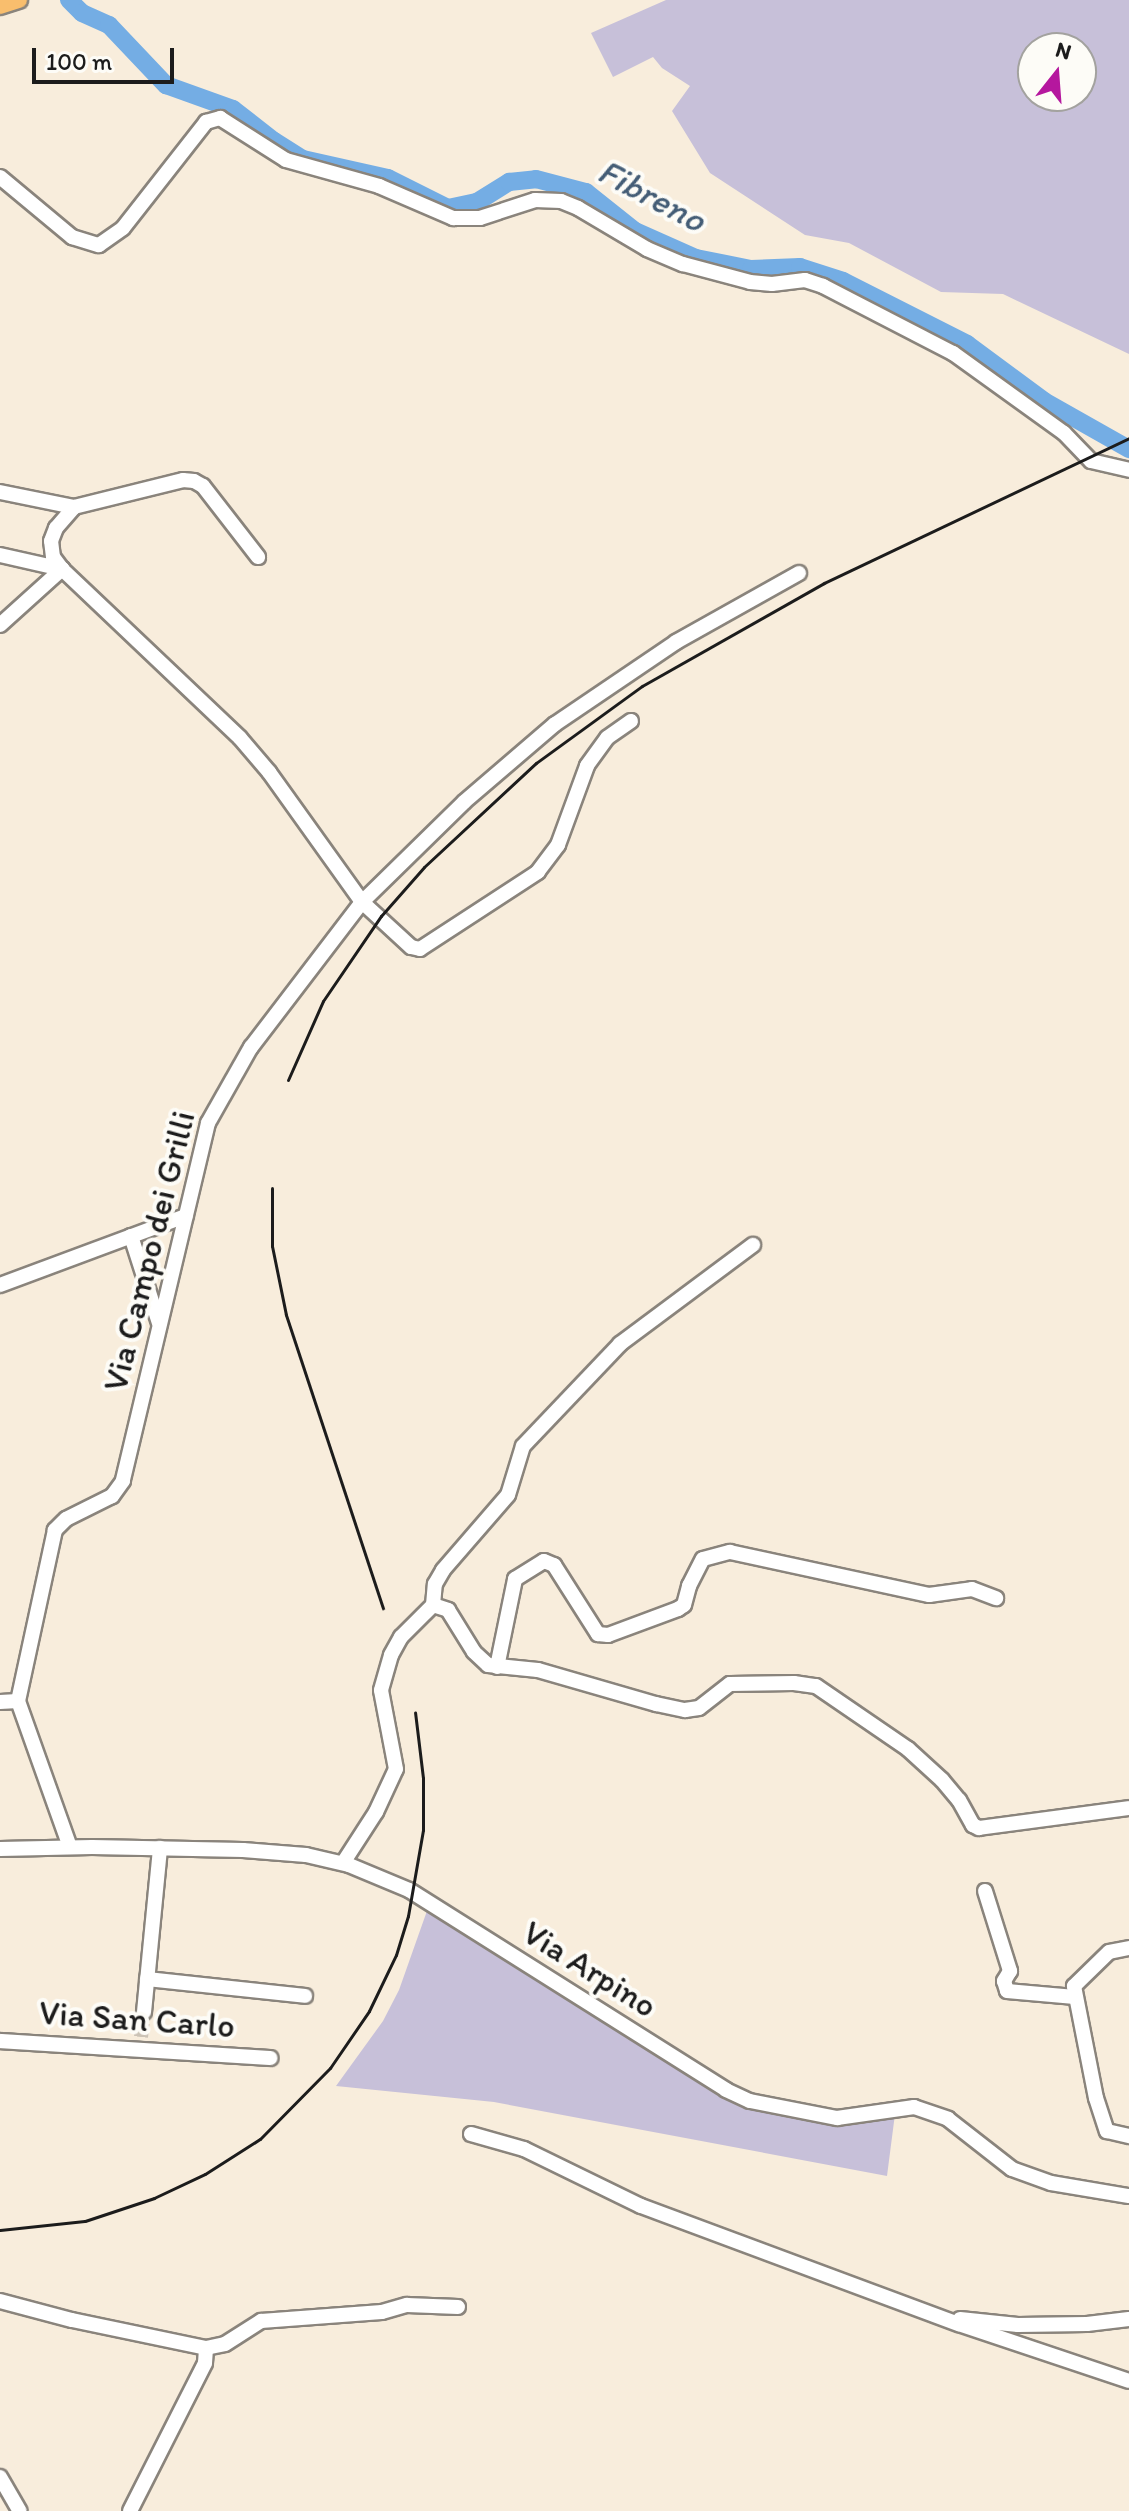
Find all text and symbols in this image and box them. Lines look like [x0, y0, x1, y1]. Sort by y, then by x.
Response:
scale bar [36, 32, 178, 82]
north arrow [1017, 32, 1097, 112]
text: N [1053, 35, 1075, 66]
text: 100 m [46, 47, 112, 76]
water label: Fibreno [591, 149, 713, 241]
street label: Via Campo dei Grilli [94, 1106, 204, 1396]
street label: Via Arpino [515, 1912, 665, 2026]
street label: Via San Carlo [37, 1992, 237, 2046]

